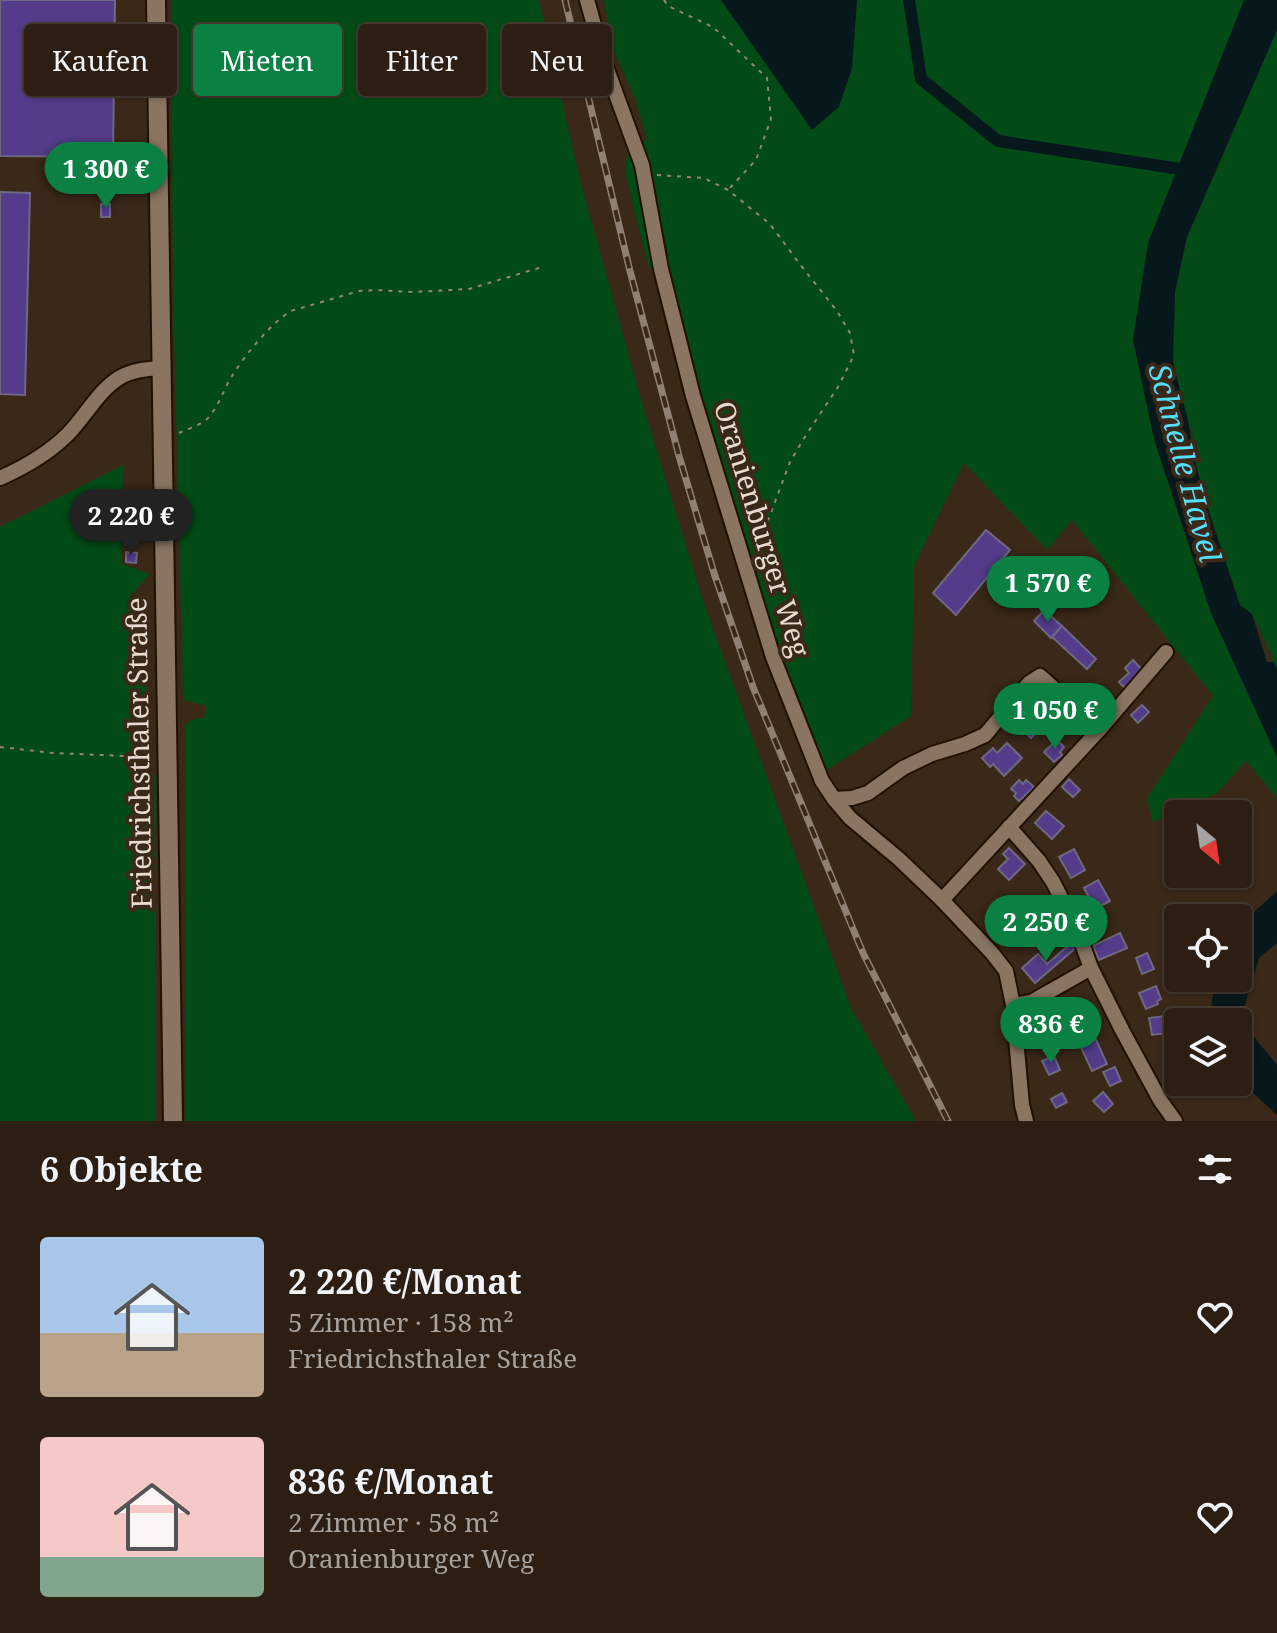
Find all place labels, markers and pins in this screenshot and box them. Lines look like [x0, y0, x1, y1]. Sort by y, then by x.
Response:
pin: 1 300 € [32, 142, 180, 210]
pin: 2 220 € [57, 489, 205, 557]
pin: 1 570 € [974, 556, 1122, 624]
pin: 1 050 € [981, 683, 1129, 751]
pin: 2 250 € [972, 895, 1120, 963]
pin: 836 € [995, 997, 1107, 1065]

